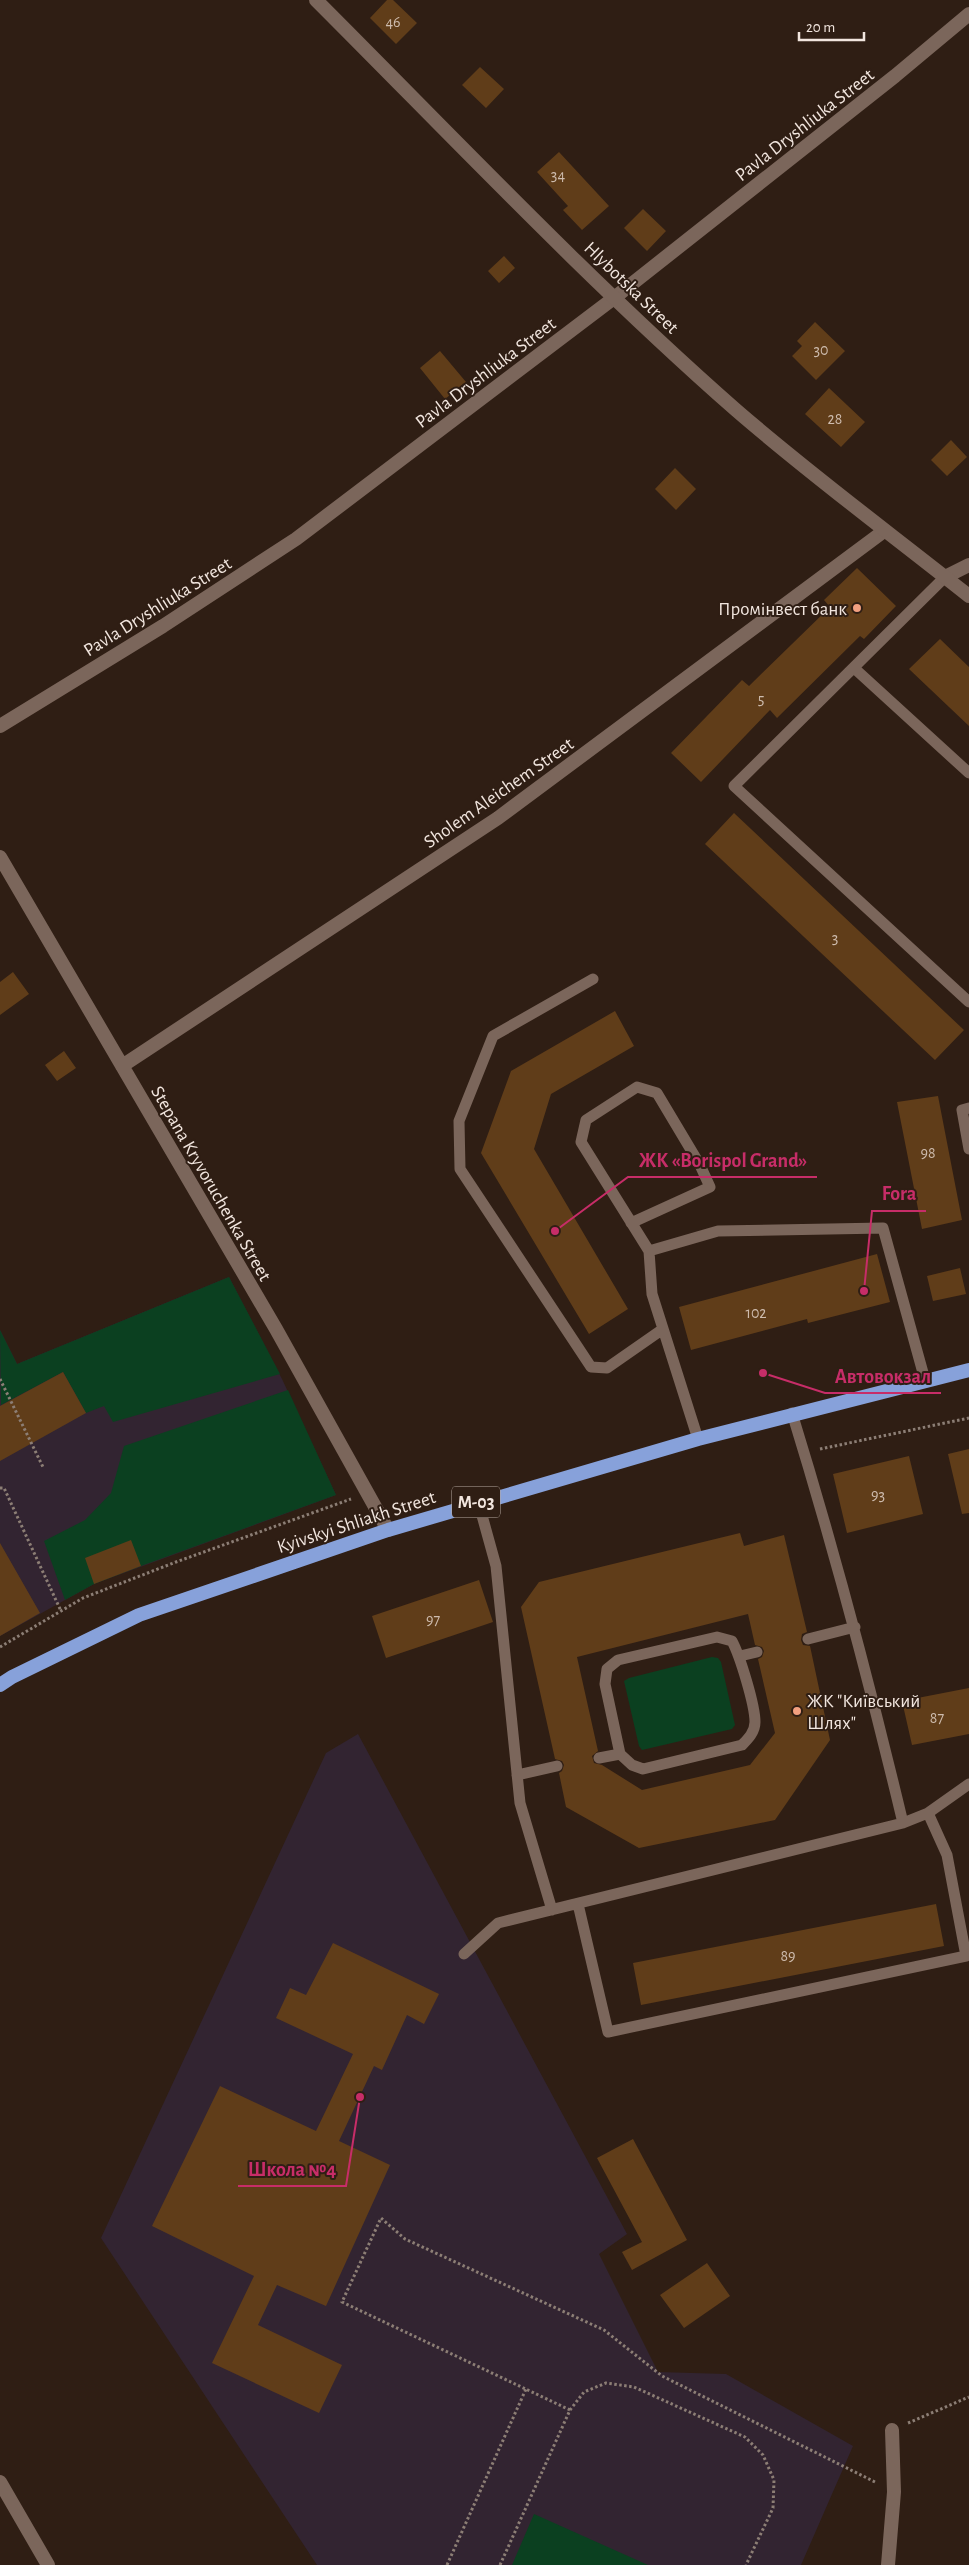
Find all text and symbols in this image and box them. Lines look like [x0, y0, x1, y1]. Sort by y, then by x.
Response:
scale bar [799, 10, 864, 42]
house number: 46 [385, 14, 401, 30]
text: 20 m [806, 20, 835, 35]
street label: Pavla Dryshliuka Street [732, 65, 878, 185]
house number: 34 [551, 167, 565, 183]
street label: Hlybotska Street [580, 239, 682, 338]
street label: Pavla Dryshliuka Street [412, 314, 560, 432]
house number: 30 [813, 342, 829, 358]
house number: 28 [828, 411, 842, 427]
street label: Pavla Dryshliuka Street [81, 554, 235, 660]
place label: Промінвест банк [718, 600, 847, 619]
marker: Промінвест банк [851, 602, 863, 614]
house number: 5 [758, 691, 764, 707]
street label: Sholem Aleichem Street [421, 734, 577, 852]
house number: 3 [832, 930, 838, 946]
street label: Stepana Kryvoruchenka Street [147, 1083, 274, 1284]
callout: ЖК «Borispol Grand» [628, 1142, 817, 1177]
house number: 98 [920, 1145, 936, 1161]
text: ЖК «Borispol Grand» [639, 1151, 807, 1171]
callout: Fora [872, 1176, 926, 1211]
text: Fora [882, 1184, 917, 1204]
house number: 102 [745, 1305, 767, 1321]
callout: Автовокзал [825, 1358, 941, 1393]
text: Автовокзал [835, 1367, 931, 1387]
road number: М-03 [452, 1486, 500, 1518]
house number: 93 [871, 1487, 885, 1503]
street label: Kyivskyi Shliakh Street [275, 1488, 438, 1557]
house number: 97 [426, 1612, 440, 1628]
place label: ЖК "Київський Шлях" [807, 1692, 920, 1733]
marker: ЖК "Київський Шлях" [791, 1705, 803, 1717]
house number: 87 [930, 1710, 944, 1726]
house number: 89 [780, 1948, 796, 1964]
callout: Школа №4 [238, 2151, 346, 2186]
text: Школа №4 [248, 2160, 336, 2180]

